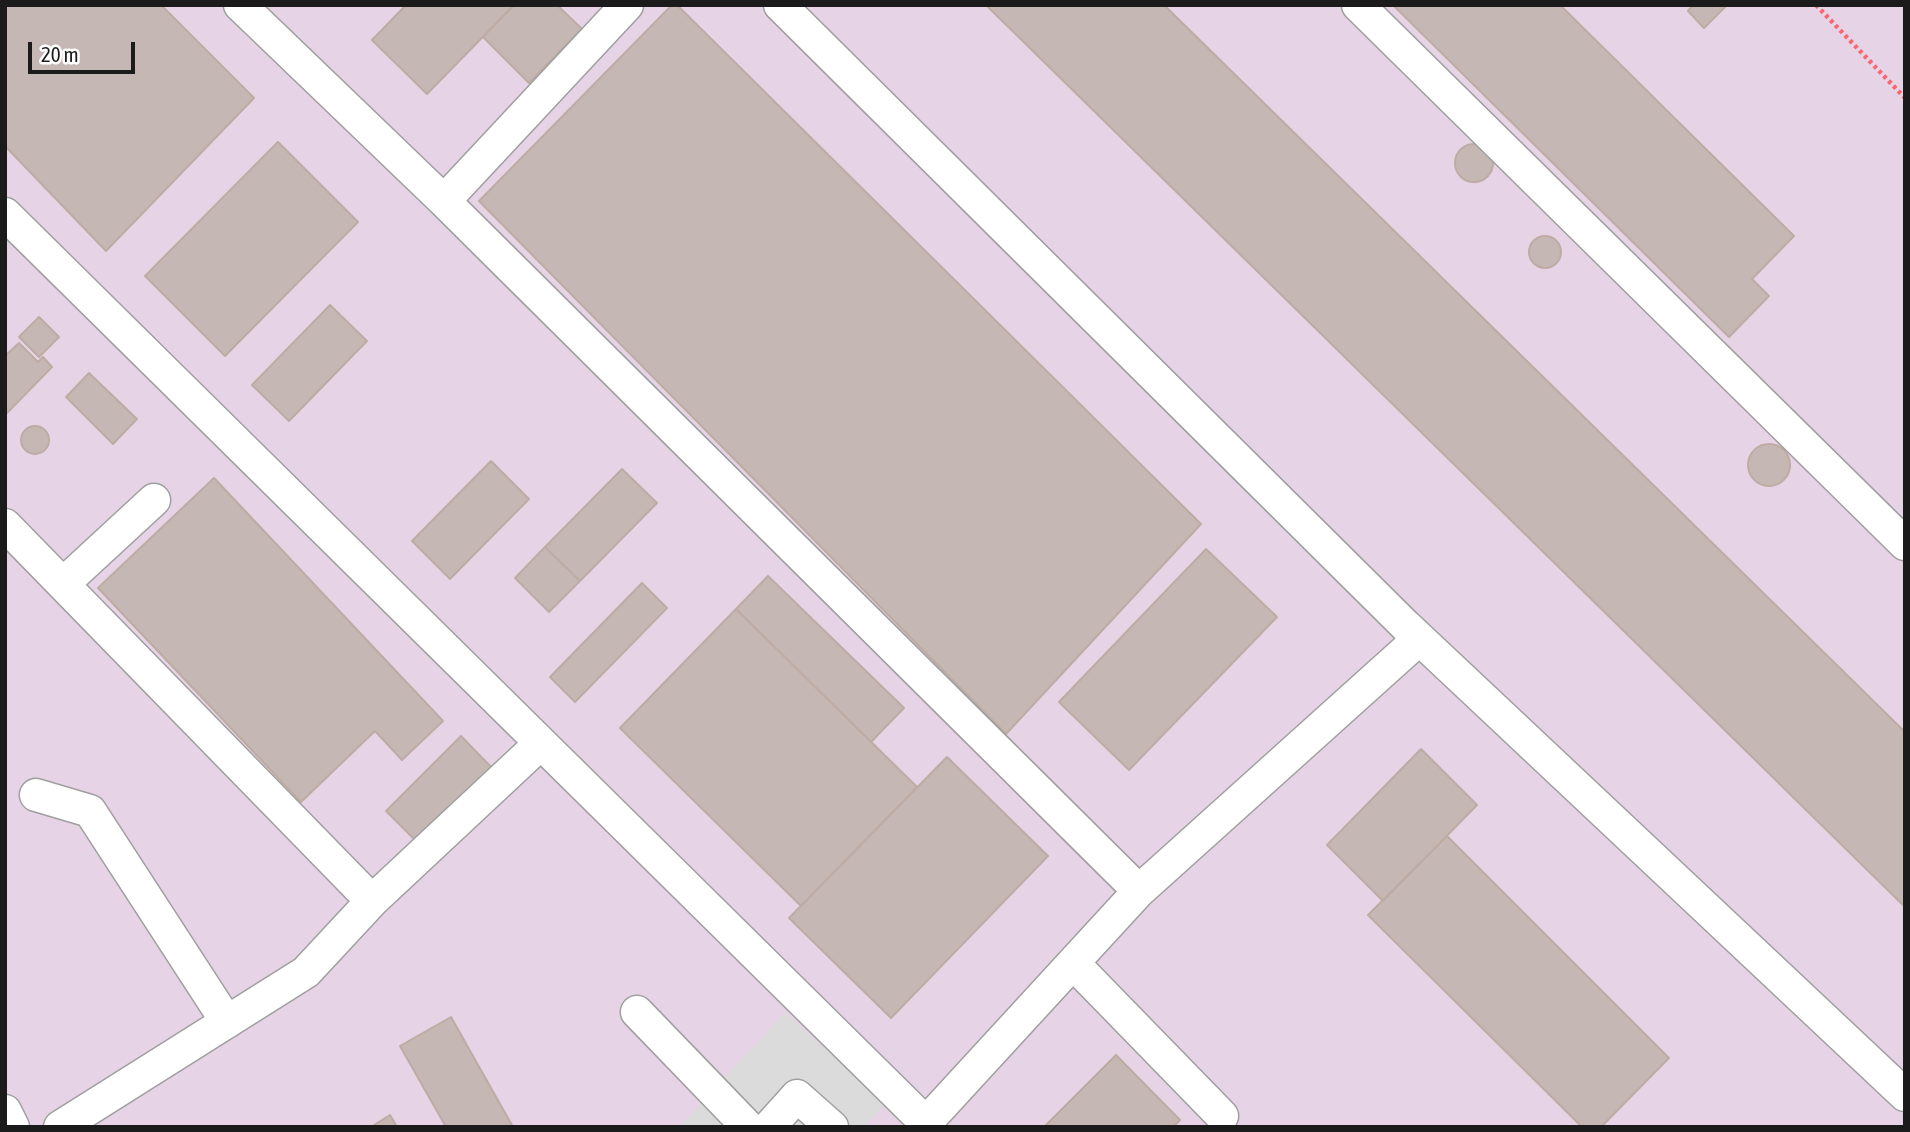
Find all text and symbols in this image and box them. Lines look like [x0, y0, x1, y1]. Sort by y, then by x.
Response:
scale bar [32, 28, 138, 72]
text: 20 m [41, 42, 79, 66]

